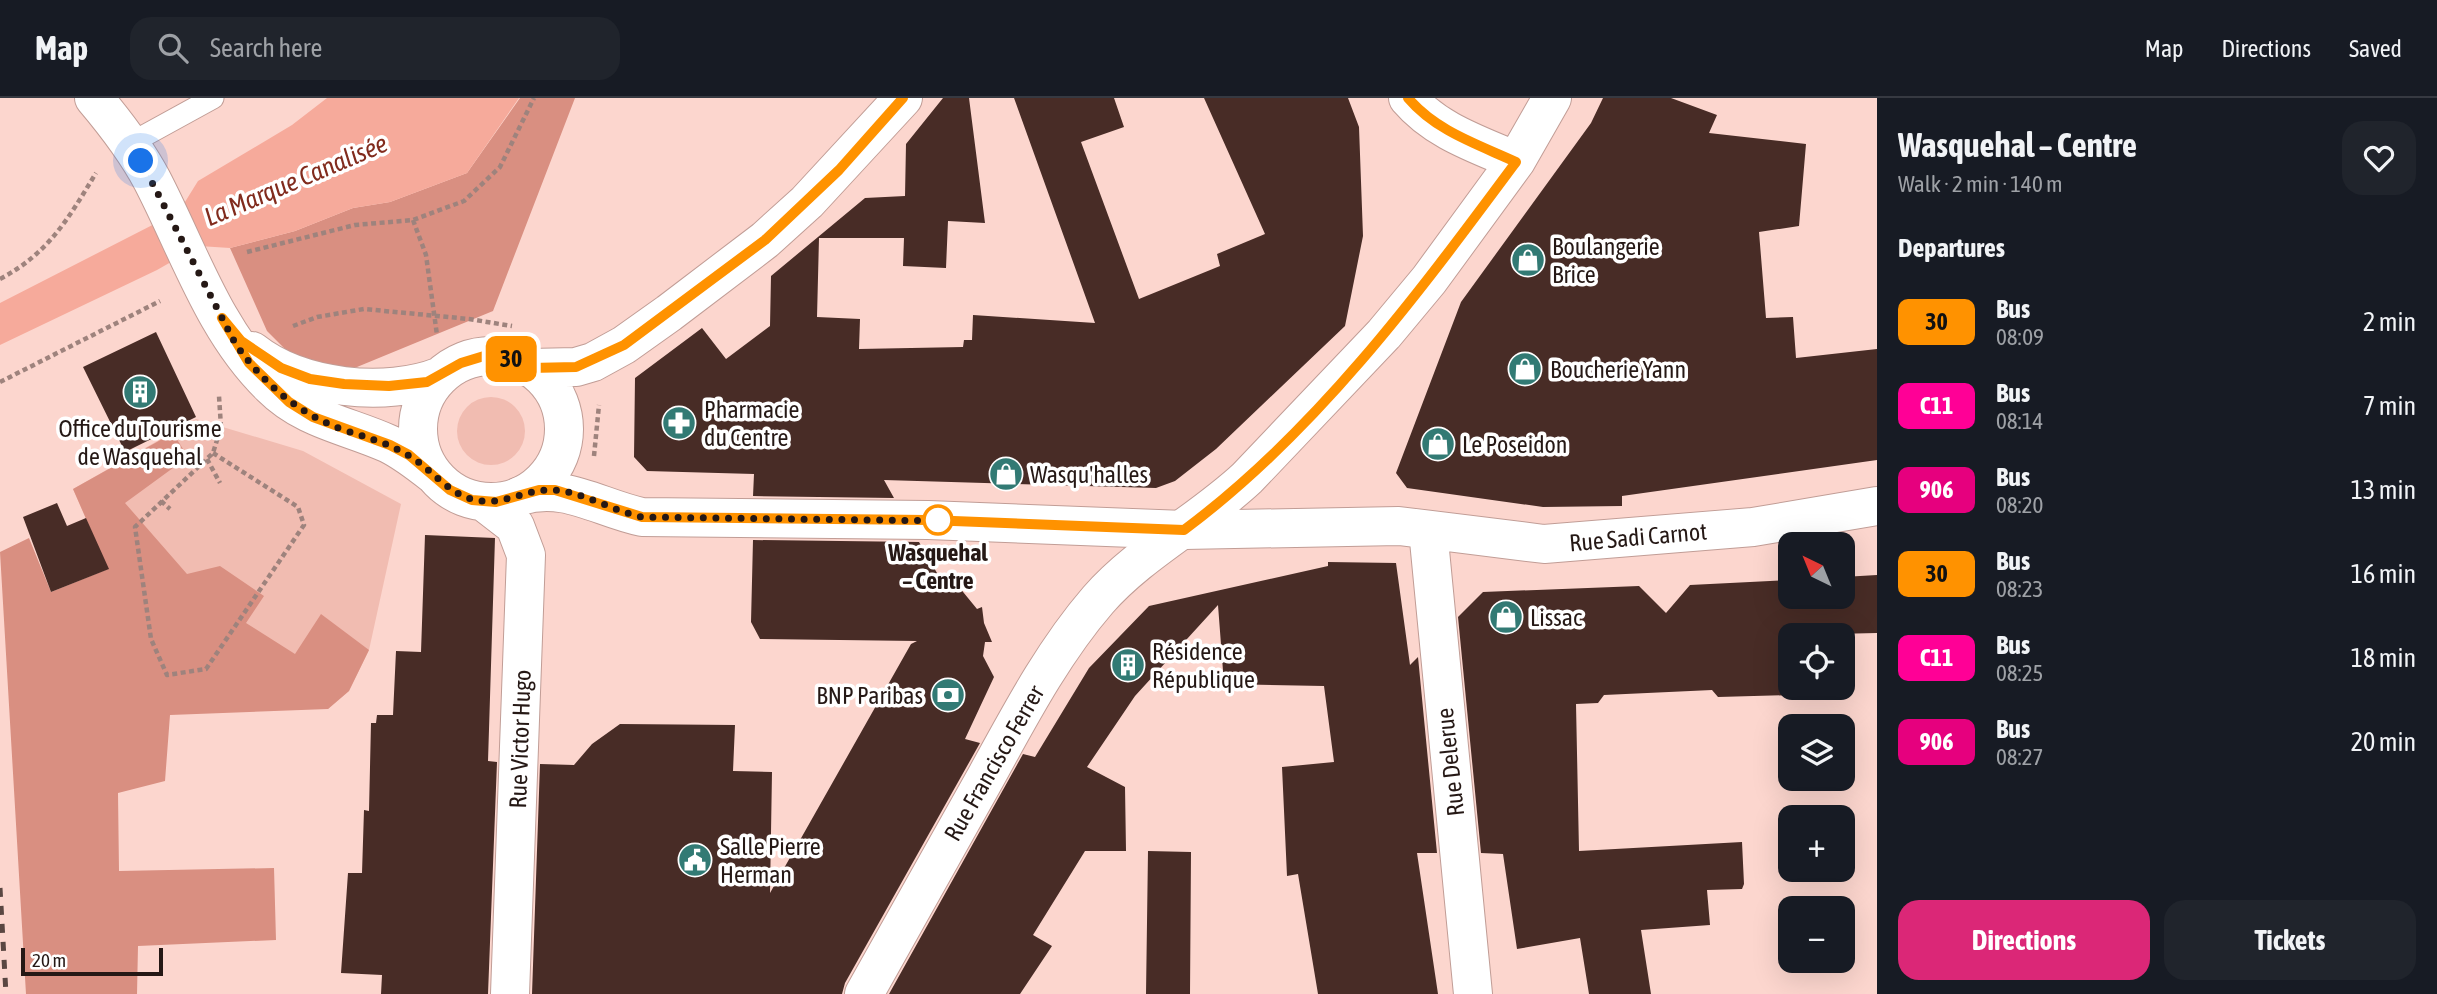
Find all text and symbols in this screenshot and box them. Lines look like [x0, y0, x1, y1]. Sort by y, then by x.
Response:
search box [130, 17, 620, 80]
text: Map [35, 29, 88, 67]
icon: search [154, 29, 192, 67]
text: Search here [210, 33, 322, 63]
text: Map [2145, 35, 2183, 62]
text: Directions [2221, 35, 2311, 62]
text: Saved [2349, 35, 2402, 62]
button: heart [2342, 121, 2416, 195]
text: Wasquehal – Centre [1898, 126, 2137, 164]
water label: La Marque Canalisée [200, 128, 392, 232]
your location [123, 143, 158, 178]
text: Walk · 2 min · 140 m [1898, 171, 2062, 197]
place label: Boulangerie Brice [1552, 233, 1660, 288]
text: Departures [1898, 233, 2005, 263]
shop icon: Boulangerie Brice [1509, 241, 1547, 279]
text: Bus [1996, 294, 2030, 324]
text: 2 min [2363, 307, 2416, 337]
text: 30 [1925, 308, 1948, 335]
text: 08:09 [1996, 324, 2044, 350]
line badge: 30 [480, 336, 542, 382]
text: 30 [500, 345, 522, 372]
shop icon: Boucherie Yann [1506, 350, 1544, 388]
place label: Boucherie Yann [1550, 356, 1686, 383]
building icon: Office du Tourisme de Wasquehal [121, 373, 159, 411]
text: Bus [1996, 378, 2030, 408]
text: 7 min [2363, 391, 2416, 421]
text: C11 [1920, 392, 1953, 419]
place label: Pharmacie du Centre [704, 396, 799, 451]
pharmacy icon: Pharmacie du Centre [660, 404, 698, 442]
text: 08:14 [1996, 408, 2043, 434]
place label: Office du Tourisme de Wasquehal [58, 415, 222, 470]
shop icon: Le Poseidon [1419, 425, 1457, 463]
place label: Le Poseidon [1462, 431, 1567, 458]
shop icon: Wasqu'halles [987, 455, 1025, 493]
place label: Wasqu'halles [1030, 461, 1148, 488]
text: Bus [1996, 462, 2030, 492]
text: 13 min [2351, 475, 2416, 505]
text: 906 [1920, 476, 1953, 503]
text: 08:20 [1996, 492, 2043, 518]
marker: Wasquehal – Centre [923, 505, 953, 535]
street label: Rue Sadi Carnot [1568, 518, 1708, 556]
north arrow [1778, 532, 1855, 609]
map controls [1778, 532, 1855, 973]
place label: Wasquehal – Centre [887, 539, 988, 594]
text: Bus [1996, 546, 2030, 576]
text: 16 min [2351, 559, 2416, 589]
text: 30 [1925, 560, 1948, 587]
text: 08:23 [1996, 576, 2043, 602]
shop icon: Lissac [1487, 598, 1525, 636]
place label: Lissac [1530, 604, 1582, 631]
button: locate [1778, 623, 1855, 700]
text: Bus [1996, 630, 2030, 660]
place label: Résidence République [1152, 638, 1255, 693]
text: 18 min [2351, 643, 2416, 673]
text: C11 [1920, 644, 1953, 671]
building icon: Résidence République [1109, 646, 1147, 684]
text: 08:25 [1996, 660, 2043, 686]
street label: Rue Victor Hugo [504, 669, 536, 809]
bank icon: BNP Paribas [929, 676, 967, 714]
street label: Rue Francisco Ferrer [939, 680, 1050, 845]
place label: BNP Paribas [816, 682, 923, 709]
street label: Rue Delerue [1431, 707, 1469, 817]
button: layers [1778, 714, 1855, 791]
text: Bus [1996, 714, 2030, 744]
text: 20 min [2351, 727, 2416, 757]
text: 906 [1920, 728, 1953, 755]
text: 08:27 [1996, 744, 2043, 770]
button: + [1778, 805, 1855, 882]
place label: Salle Pierre Herman [720, 833, 821, 888]
public building icon: Salle Pierre Herman [676, 841, 714, 879]
button: − [1778, 896, 1855, 973]
button: Directions [1898, 900, 2150, 980]
button: Tickets [2164, 900, 2416, 980]
scale bar [21, 945, 163, 977]
text: 20 m [32, 949, 66, 971]

